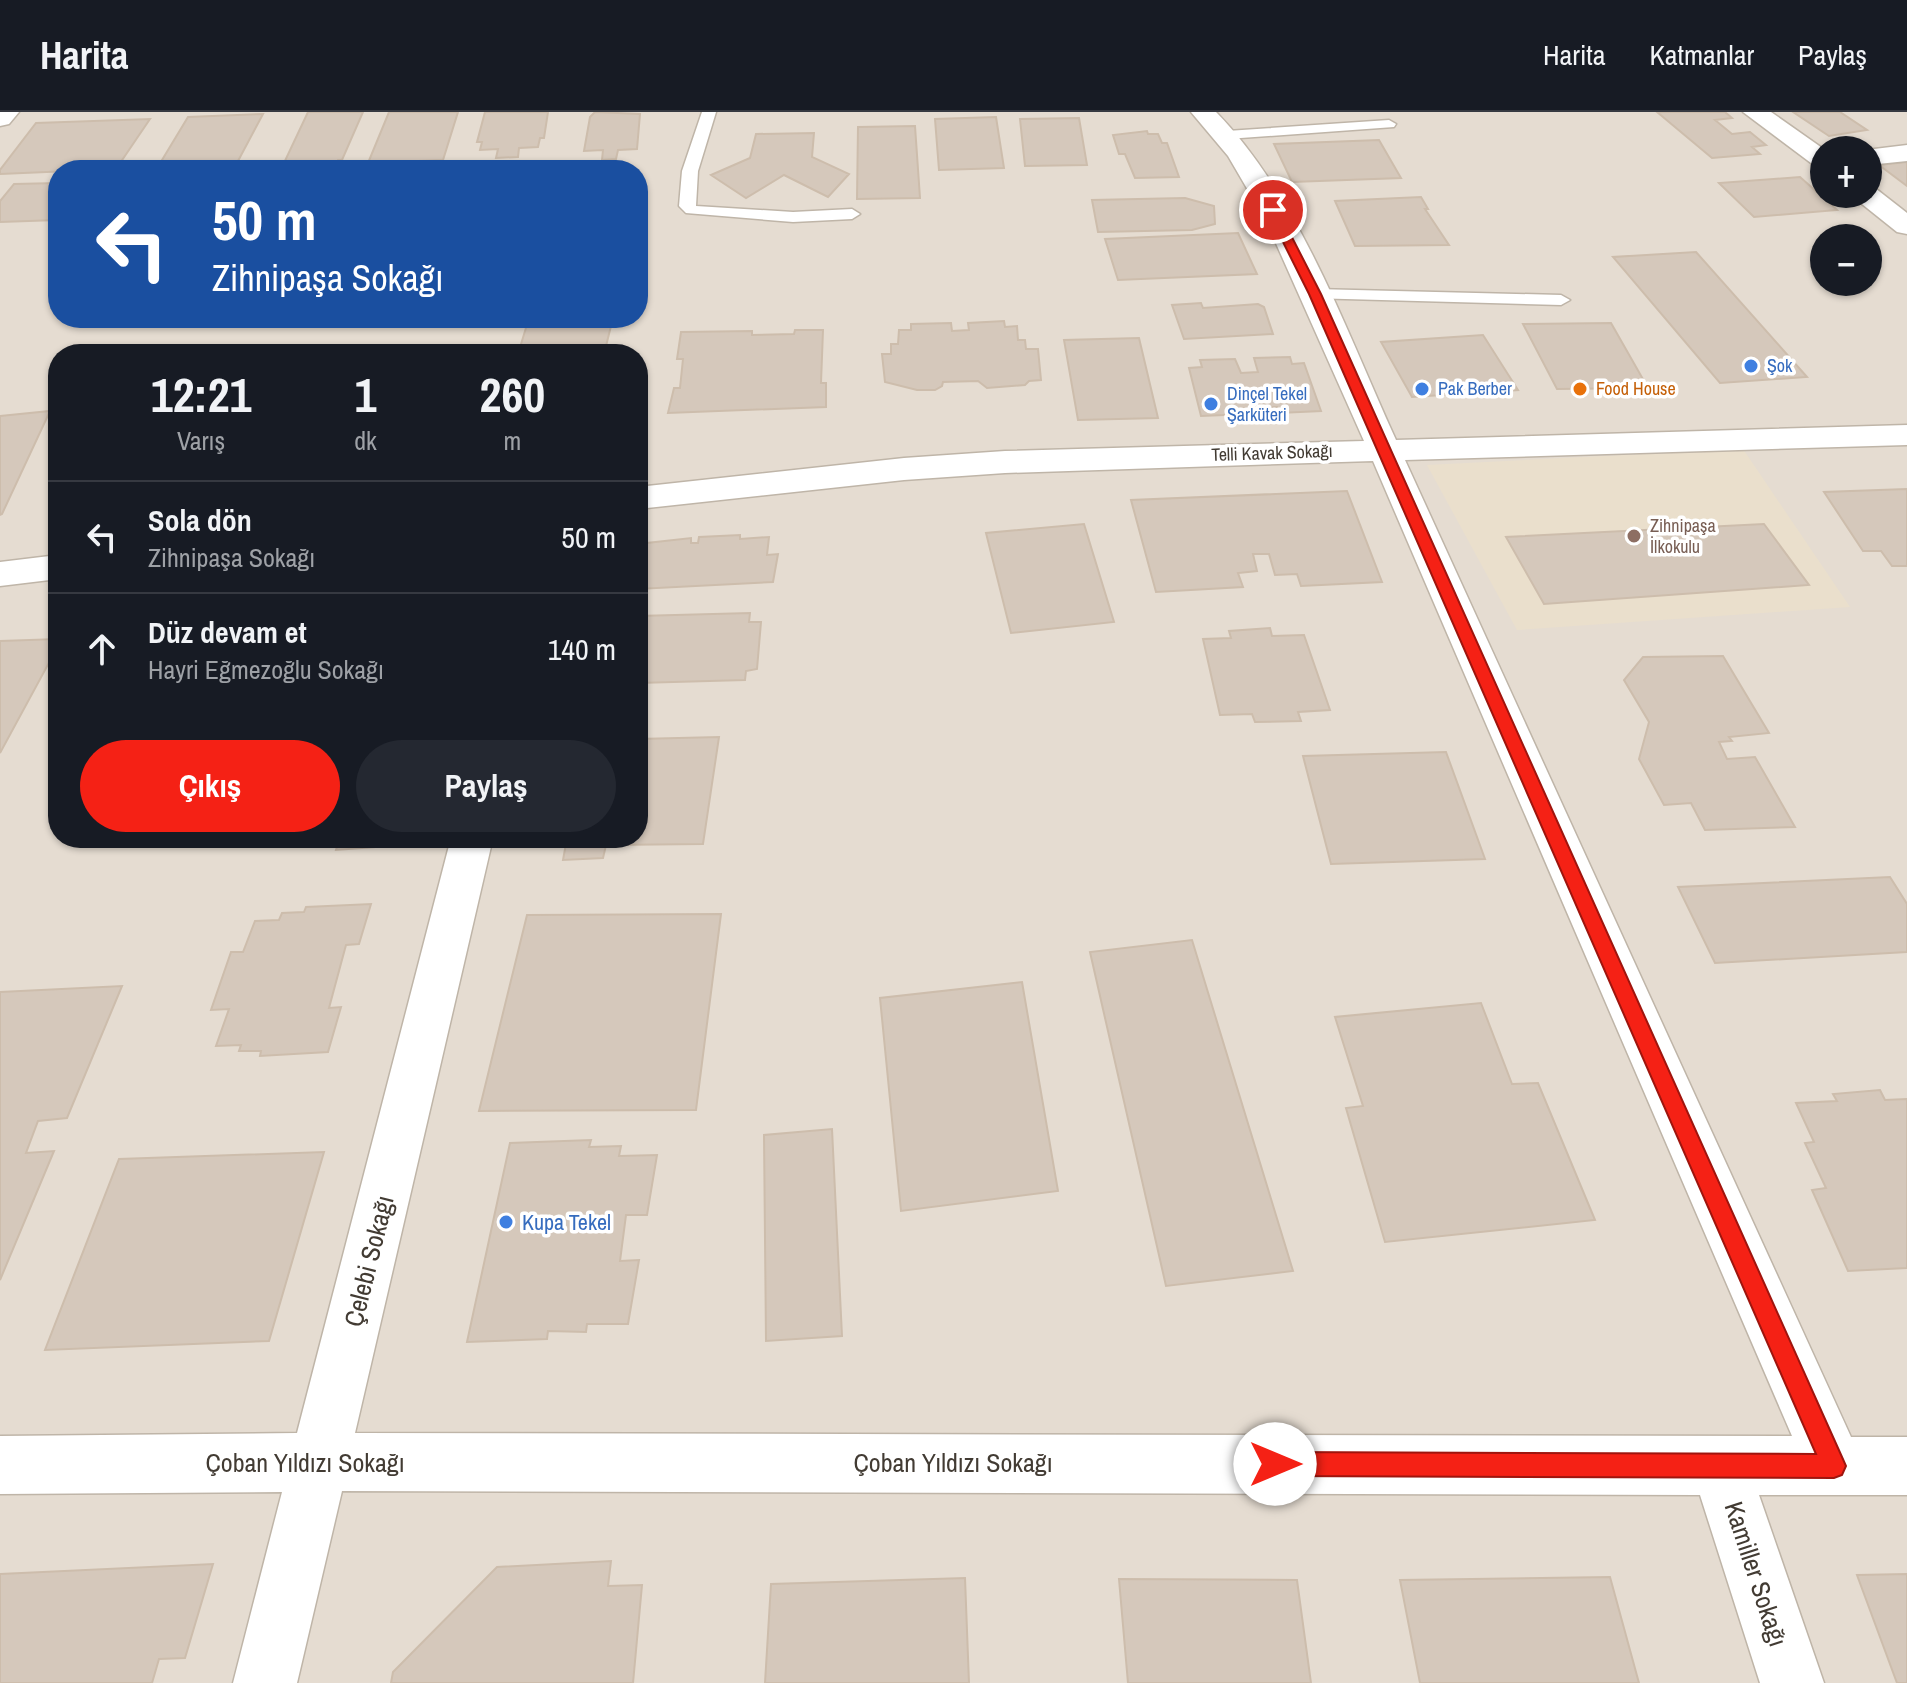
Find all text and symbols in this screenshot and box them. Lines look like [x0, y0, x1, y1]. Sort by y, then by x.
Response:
text: Harita [40, 30, 128, 81]
text: Harita [1543, 36, 1605, 74]
text: Katmanlar [1649, 36, 1754, 74]
text: Paylaş [1798, 36, 1867, 74]
map controls [1810, 136, 1882, 296]
button: + [1810, 136, 1882, 208]
pin [1239, 176, 1307, 244]
text: 50 m [212, 182, 317, 257]
icon: arrive [1251, 188, 1295, 232]
icon: left [80, 192, 184, 296]
button: − [1810, 224, 1882, 296]
text: Zihnipaşa Sokağı [212, 254, 443, 302]
place label: Şok [1767, 353, 1793, 378]
marker: Şok [1742, 357, 1760, 375]
text: 12:21 [151, 362, 251, 427]
text: 1 [355, 362, 376, 427]
text: 260 [480, 362, 545, 427]
place label: Pak Berber [1438, 376, 1512, 401]
place label: Food House [1596, 376, 1676, 401]
marker: Pak Berber [1413, 380, 1431, 398]
marker: Food House [1571, 380, 1589, 398]
place label: Dinçel Tekel Şarküteri [1227, 381, 1307, 427]
marker: Dinçel Tekel Şarküteri [1202, 395, 1220, 413]
text: Varış [177, 423, 225, 458]
text: dk [354, 423, 377, 458]
text: m [503, 423, 521, 458]
street label: Telli Kavak Sokağı [1211, 438, 1333, 467]
text: Sola dön [148, 500, 252, 540]
place label: Zihnipaşa İlkokulu [1650, 513, 1716, 559]
icon: left [80, 515, 124, 559]
text: 50 m [561, 517, 616, 557]
marker: Zihnipaşa İlkokulu [1625, 527, 1643, 545]
text: Zihnipaşa Sokağı [148, 540, 315, 575]
text: Düz devam et [148, 612, 307, 652]
icon: ahead [80, 627, 124, 671]
text: 140 m [548, 629, 616, 669]
text: Hayri Eğmezoğlu Sokağı [148, 652, 384, 687]
button: Çıkış [80, 740, 340, 832]
button: Paylaş [356, 740, 616, 832]
street label: Çelebi Sokağı [335, 1192, 402, 1330]
place label: Kupa Tekel [522, 1207, 611, 1237]
marker: Kupa Tekel [497, 1213, 515, 1231]
position arrow [1233, 1422, 1317, 1506]
street label: Çoban Yıldızı Sokağı [205, 1445, 405, 1480]
street label: Çoban Yıldızı Sokağı [853, 1445, 1053, 1480]
street label: Kamiller Sokağı [1717, 1497, 1796, 1651]

